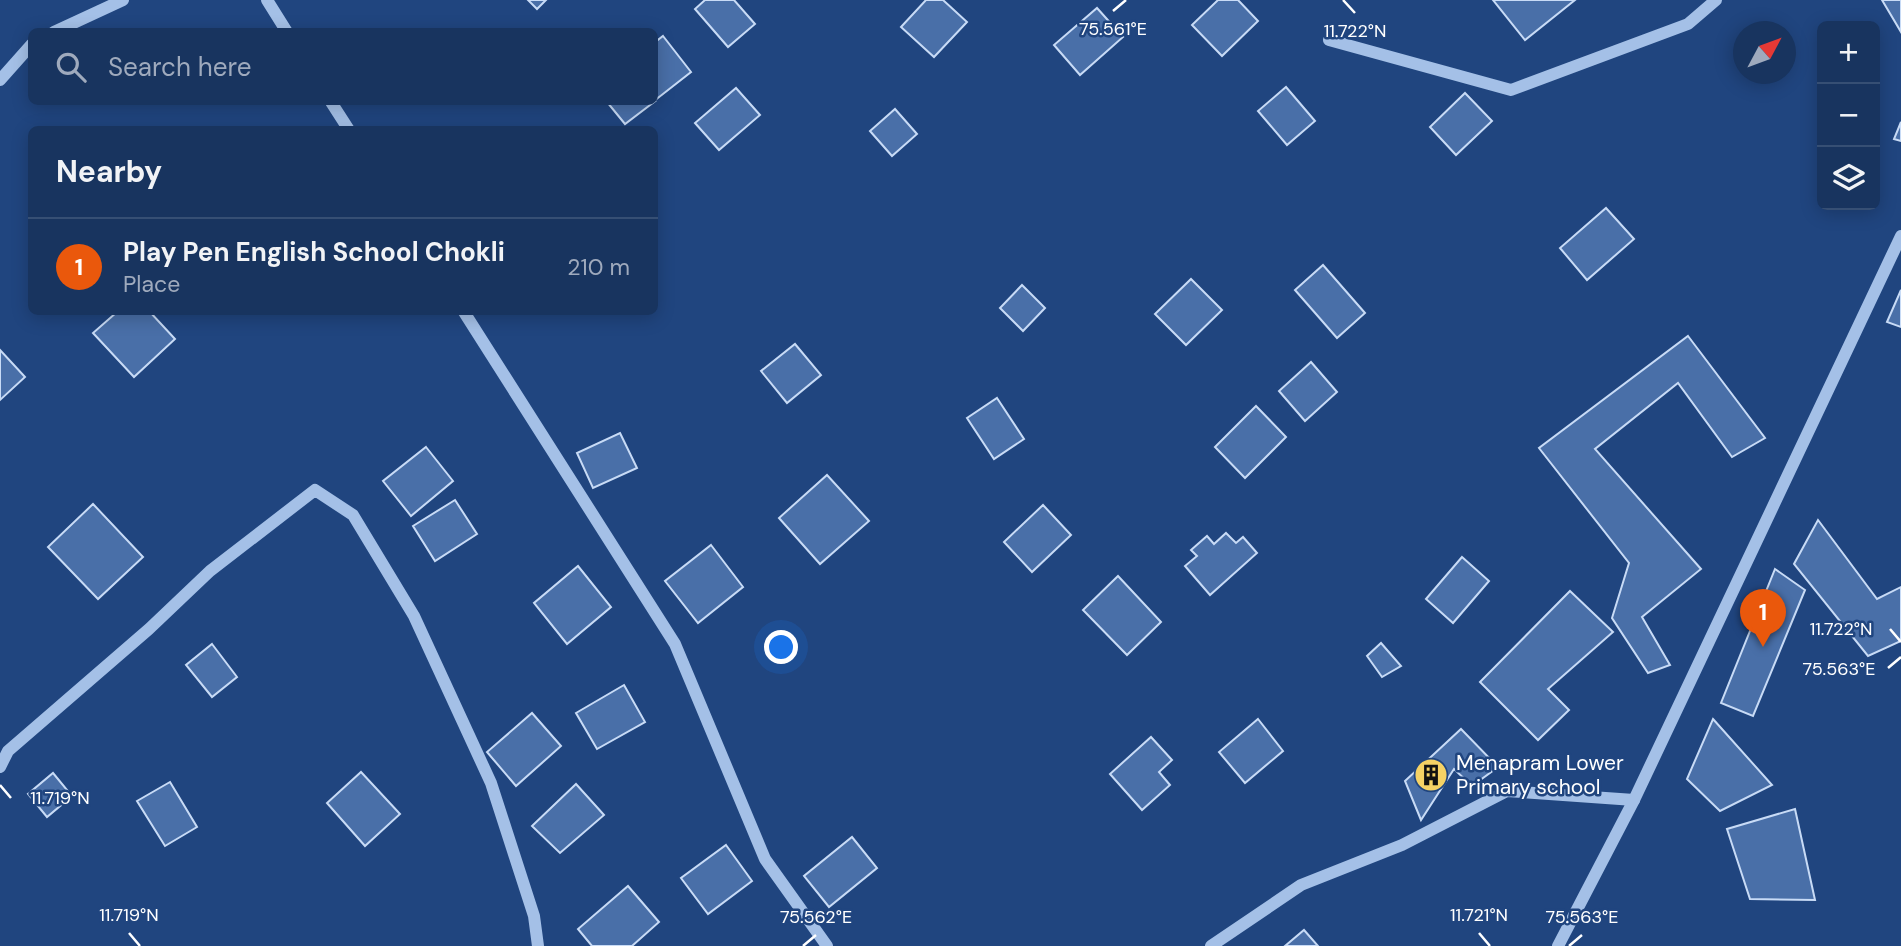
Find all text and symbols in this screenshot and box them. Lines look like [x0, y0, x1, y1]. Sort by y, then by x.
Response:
text: 75.561°E [1079, 17, 1147, 41]
text: 11.722°N [1324, 19, 1386, 43]
north arrow [1733, 21, 1796, 84]
map controls [1817, 21, 1880, 210]
button: + [1817, 21, 1880, 84]
search box [28, 28, 658, 105]
icon: search [52, 48, 90, 86]
text: Search here [108, 50, 251, 84]
button: − [1817, 84, 1880, 147]
button: layers [1817, 147, 1880, 210]
text: Nearby [56, 152, 162, 191]
text: Play Pen English School Chokli [123, 235, 505, 269]
text: 1 [75, 252, 83, 282]
text: 210 m [567, 252, 630, 282]
text: Place [123, 269, 180, 299]
pin: 1 [1740, 589, 1786, 647]
text: 11.722°N [1810, 617, 1872, 641]
your location [764, 630, 798, 664]
text: 75.563°E [1803, 657, 1875, 681]
place label: Menapram Lower Primary school [1456, 749, 1624, 801]
building icon: Menapram Lower Primary school [1412, 756, 1450, 794]
text: 11.719°N [30, 786, 90, 810]
text: 11.719°N [99, 903, 159, 927]
text: 11.721°N [1450, 903, 1508, 927]
text: 75.562°E [780, 905, 852, 929]
text: 75.563°E [1546, 905, 1618, 929]

